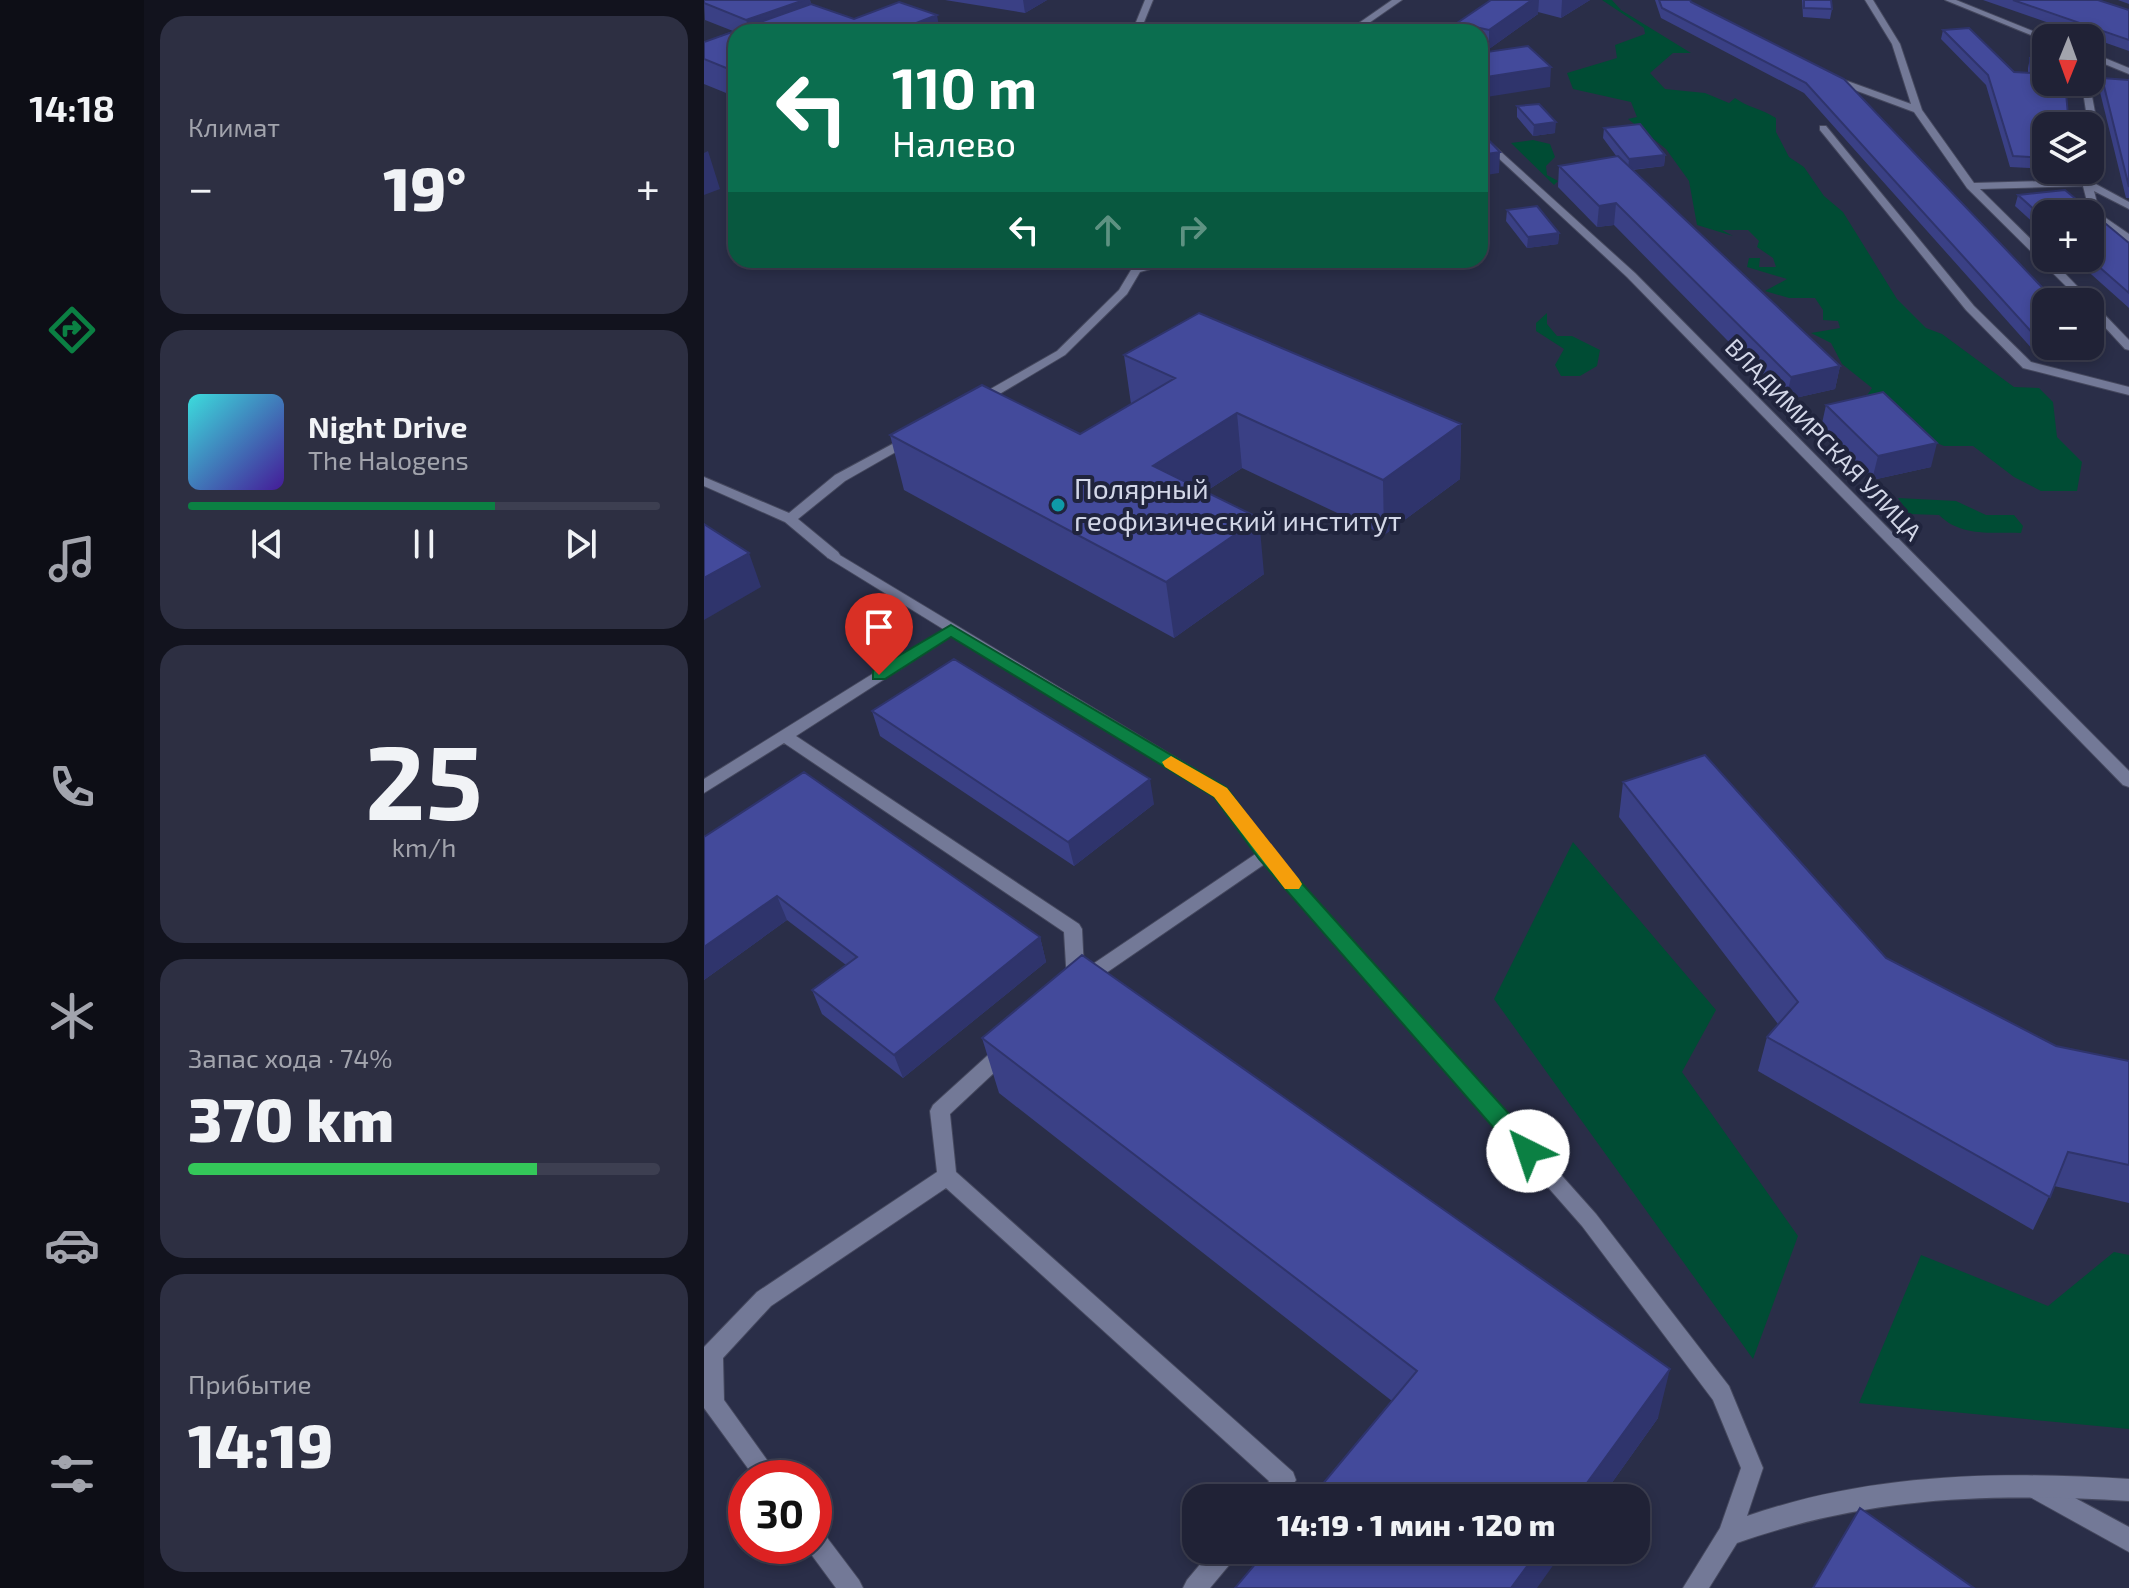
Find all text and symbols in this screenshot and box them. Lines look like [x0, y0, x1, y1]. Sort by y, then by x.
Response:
north arrow [2032, 24, 2104, 96]
map controls [2032, 24, 2104, 360]
text: 110 m [892, 53, 1037, 120]
icon: left [760, 56, 864, 160]
text: 14:18 [29, 86, 115, 129]
text: Климат [188, 111, 280, 142]
button: layers [2032, 112, 2104, 184]
text: Налево [892, 121, 1016, 164]
text: 19° [383, 151, 466, 223]
text: − [188, 160, 214, 213]
text: + [636, 160, 660, 213]
button: + [2032, 200, 2104, 272]
icon: left [1002, 208, 1046, 252]
icon: ahead [1086, 208, 1130, 252]
icon: right [1170, 208, 1214, 252]
button: − [2032, 288, 2104, 360]
icon: directions [44, 302, 100, 358]
street label: ВЛАДИМИРСКАЯ УЛИЦА [1720, 332, 1928, 546]
text: Night Drive [308, 408, 467, 444]
text: The Halogens [308, 444, 469, 475]
place label: Полярный геофизический институт [1074, 471, 1402, 537]
marker: Полярный геофизический институт [1049, 496, 1067, 514]
icon: previous [245, 522, 289, 566]
icon: pause [402, 522, 446, 566]
icon: next [559, 522, 603, 566]
icon: music [44, 531, 100, 587]
pin [845, 593, 913, 675]
icon: arrive [857, 605, 901, 649]
text: 25 [365, 716, 483, 841]
icon: phone [44, 759, 100, 815]
text: km/h [392, 831, 456, 862]
icon: climate [44, 988, 100, 1044]
text: Запас хода · 74% [188, 1042, 392, 1073]
text: 370 km [188, 1082, 394, 1154]
position arrow [1486, 1109, 1570, 1193]
icon: car [44, 1217, 100, 1273]
text: Прибытие [188, 1368, 312, 1399]
text: 14:19 [188, 1408, 333, 1480]
icon: filters [44, 1446, 100, 1502]
speed limit sign: 30 [728, 1460, 832, 1564]
text: 14:19 · 1 мин · 120 m [1277, 1506, 1555, 1542]

